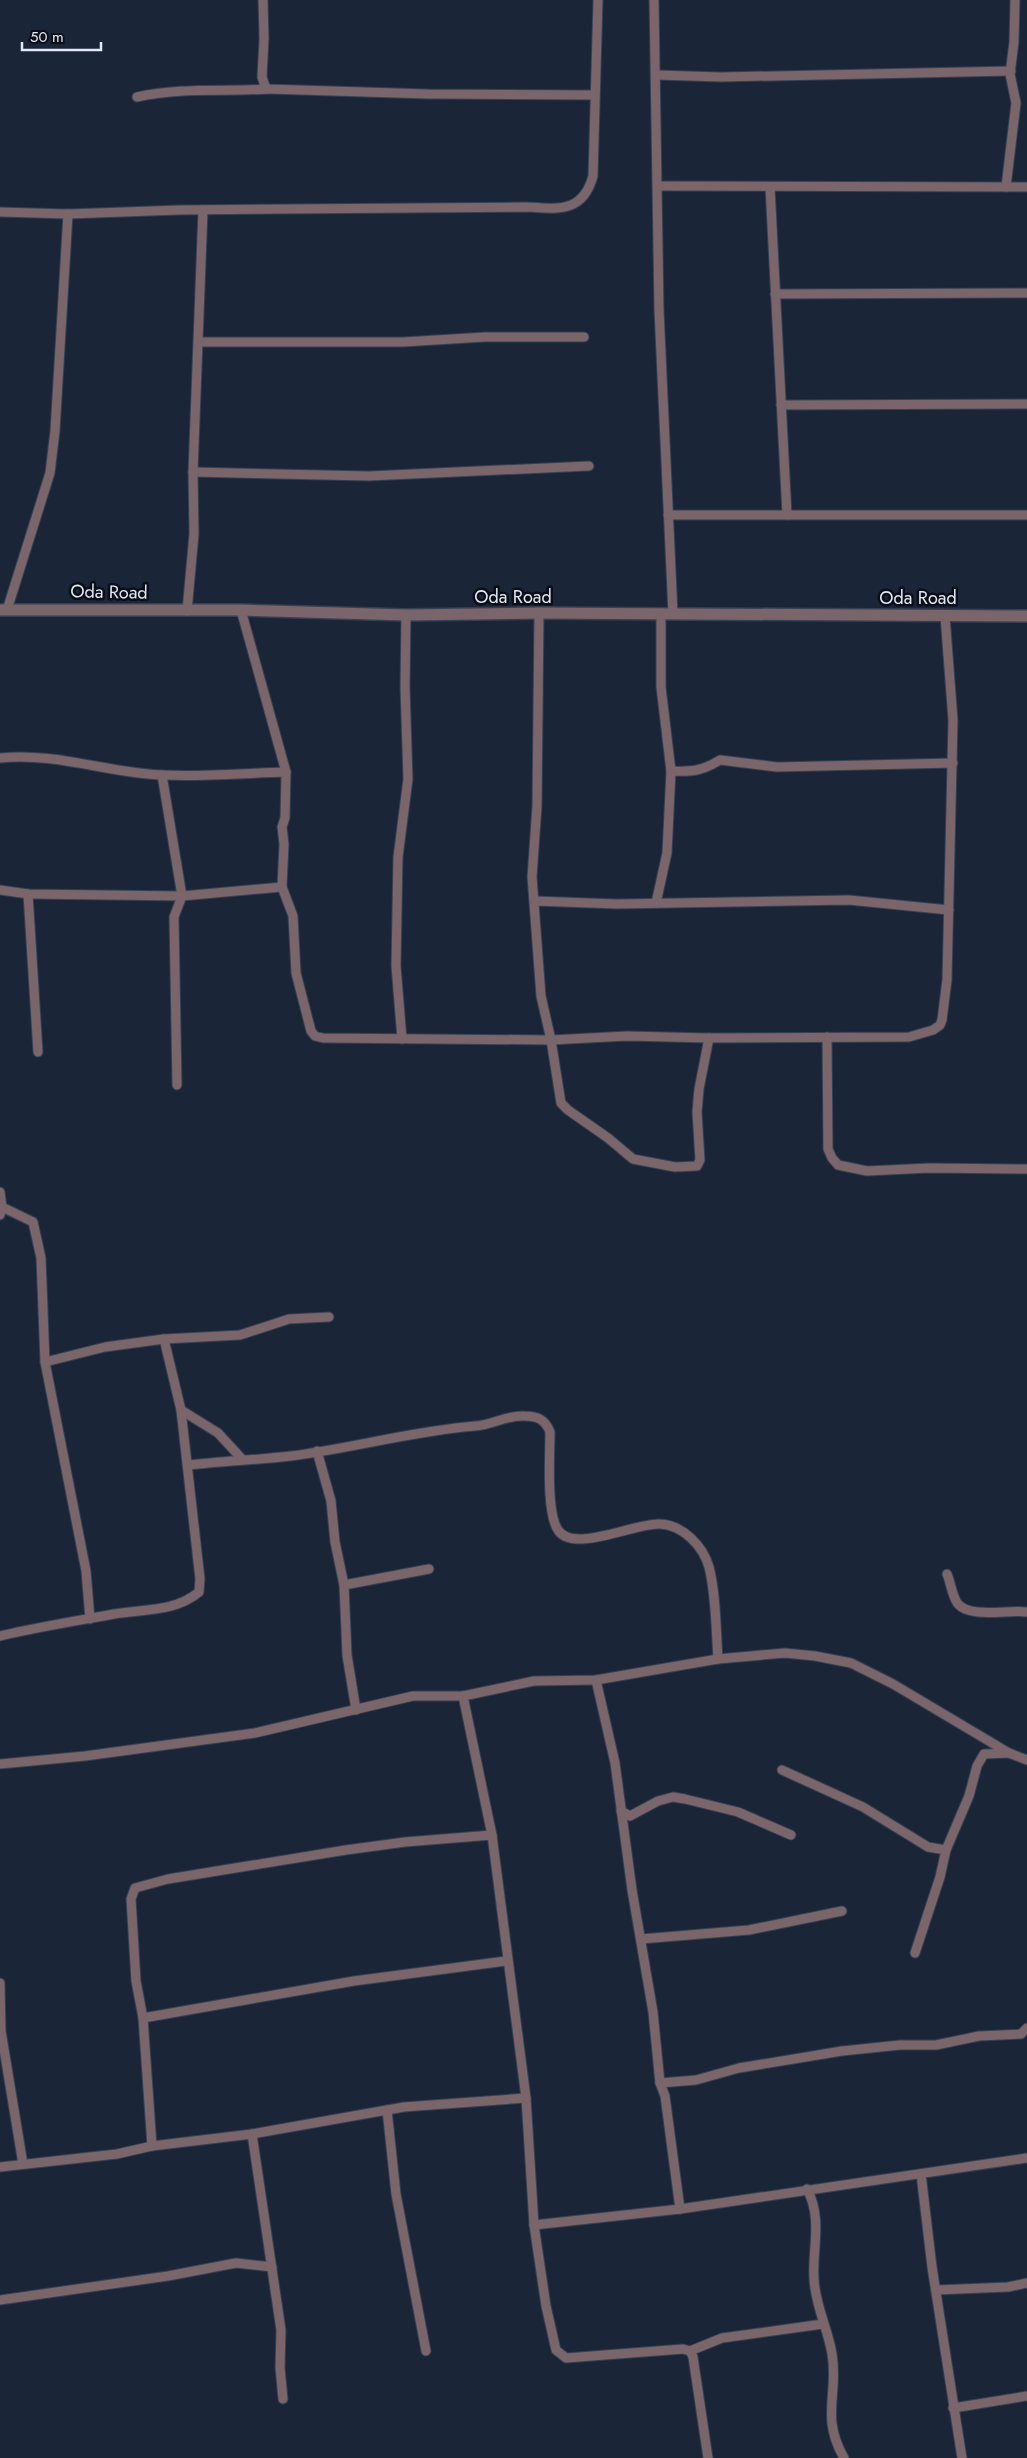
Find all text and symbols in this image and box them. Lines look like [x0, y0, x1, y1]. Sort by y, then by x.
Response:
scale bar [22, 20, 101, 52]
text: 50 m [30, 26, 64, 48]
street label: Oda Road [70, 578, 148, 606]
street label: Oda Road [474, 584, 552, 610]
street label: Oda Road [879, 585, 957, 611]

